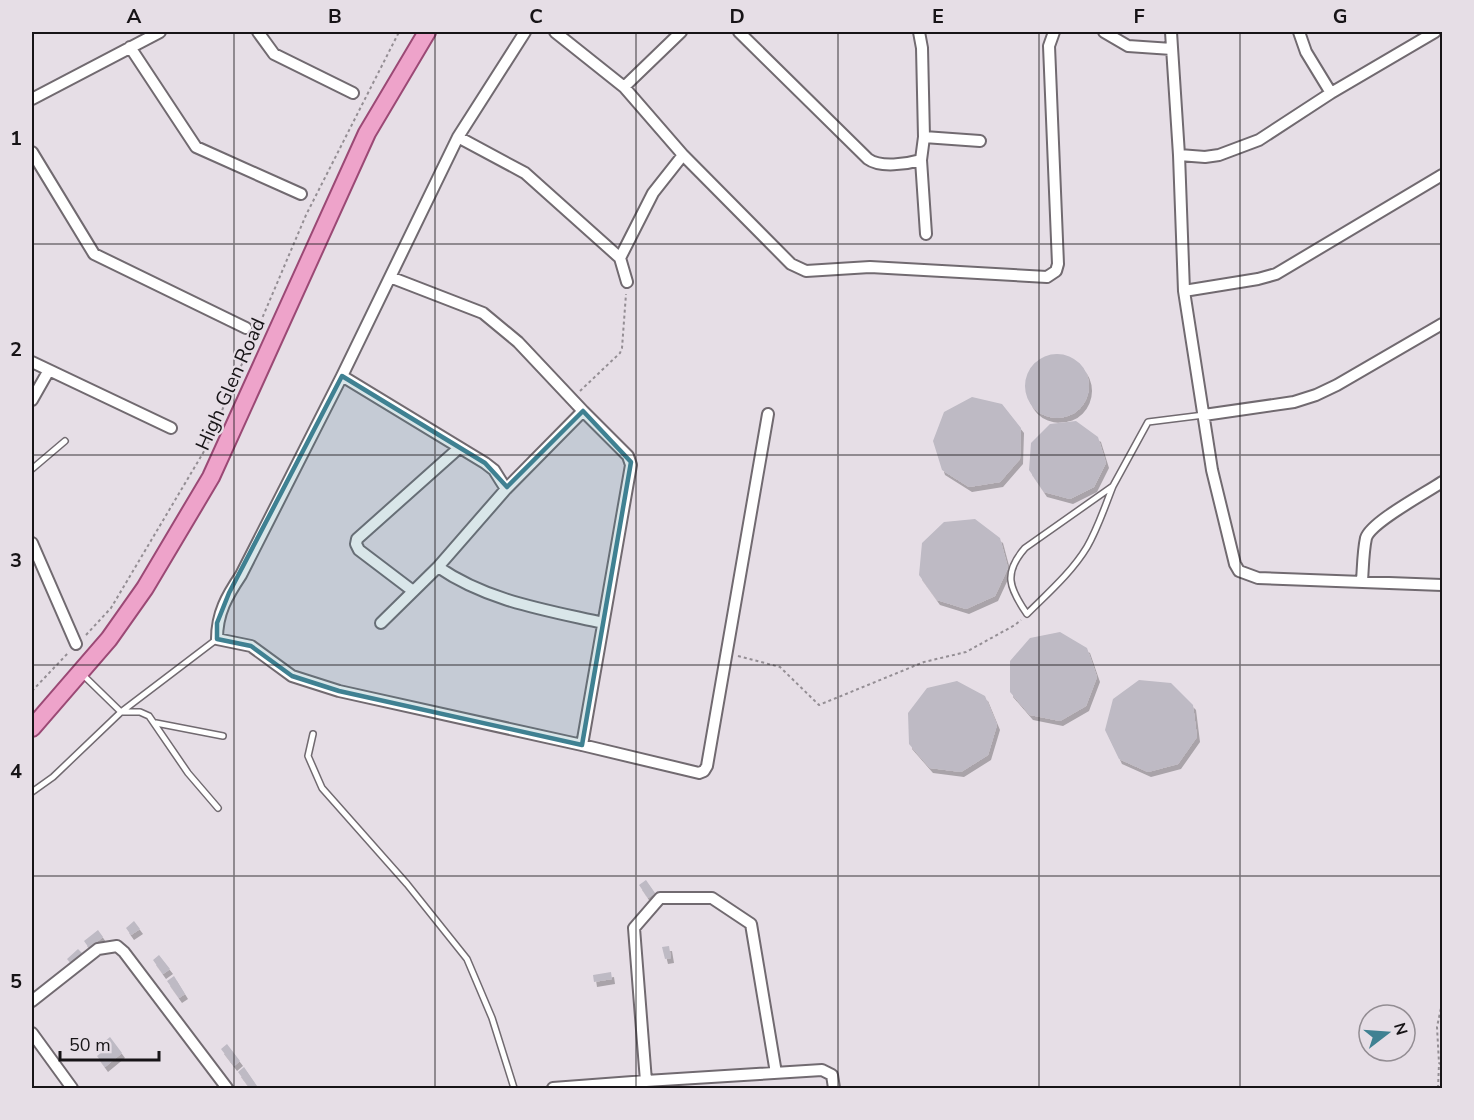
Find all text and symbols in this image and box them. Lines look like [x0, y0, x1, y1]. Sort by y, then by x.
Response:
text: A [127, 3, 142, 30]
text: B [328, 3, 342, 30]
text: C [529, 3, 543, 30]
text: D [729, 3, 745, 30]
text: E [932, 3, 944, 30]
text: F [1133, 3, 1145, 30]
text: G [1333, 3, 1347, 30]
text: 1 [10, 125, 22, 152]
street label: High Glen Road [189, 314, 272, 455]
text: 2 [10, 336, 22, 363]
text: 3 [10, 547, 22, 574]
text: 4 [10, 758, 22, 785]
text: 5 [10, 968, 22, 995]
north arrow [1357, 1003, 1417, 1063]
text: N [1388, 1020, 1413, 1038]
scale bar [60, 1024, 159, 1062]
text: 50 m [69, 1033, 111, 1057]

